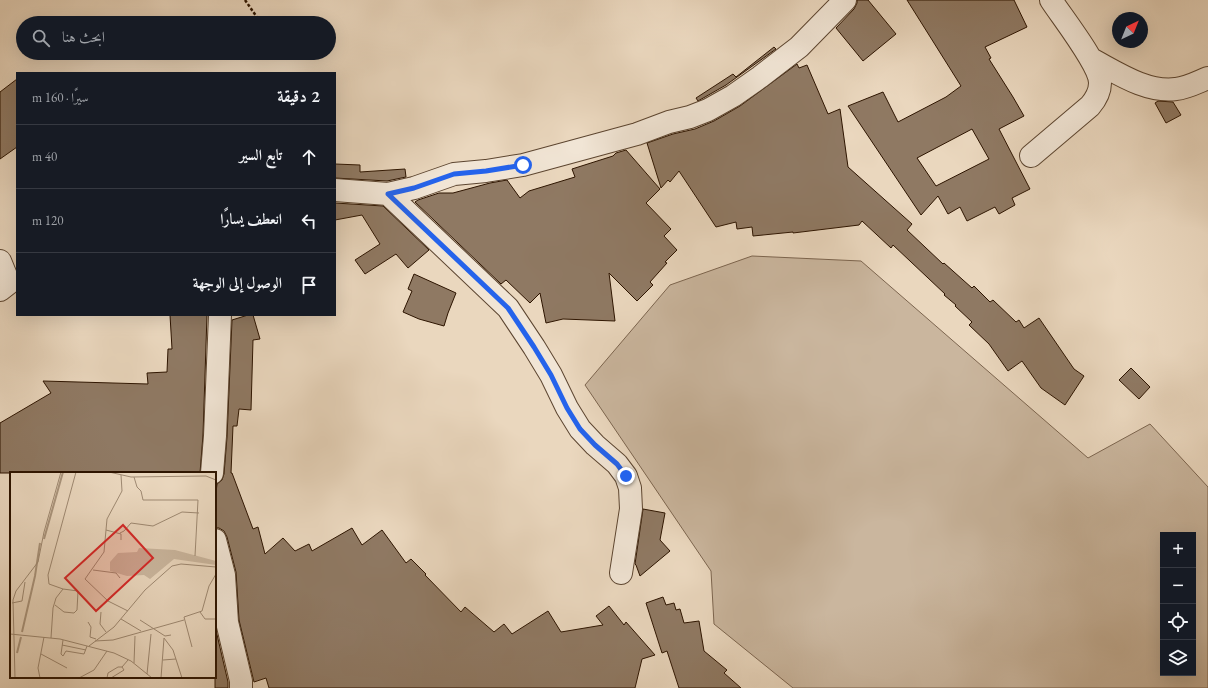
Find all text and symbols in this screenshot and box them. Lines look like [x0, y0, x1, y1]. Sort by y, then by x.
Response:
north arrow [1112, 12, 1148, 48]
search box [16, 16, 336, 60]
icon: search [30, 27, 52, 49]
text: ابحث هنا [62, 27, 105, 46]
text: 2 دقيقة [277, 85, 320, 107]
text: سيرًا · 160 m [32, 89, 89, 106]
text: تابع السير [239, 145, 282, 164]
icon: ahead [298, 146, 320, 168]
text: 40 m [32, 148, 57, 165]
route start [514, 156, 532, 174]
text: انعطف يسارًا [220, 209, 282, 228]
icon: left [298, 210, 320, 232]
text: 120 m [32, 212, 63, 229]
text: الوصول إلى الوجهة [193, 273, 282, 292]
icon: arrive [298, 274, 320, 296]
route end [617, 467, 635, 485]
inset map [10, 472, 216, 678]
map controls [1160, 532, 1196, 676]
button: + [1160, 532, 1196, 568]
button: − [1160, 568, 1196, 604]
button: locate [1160, 604, 1196, 640]
button: layers [1160, 640, 1196, 676]

